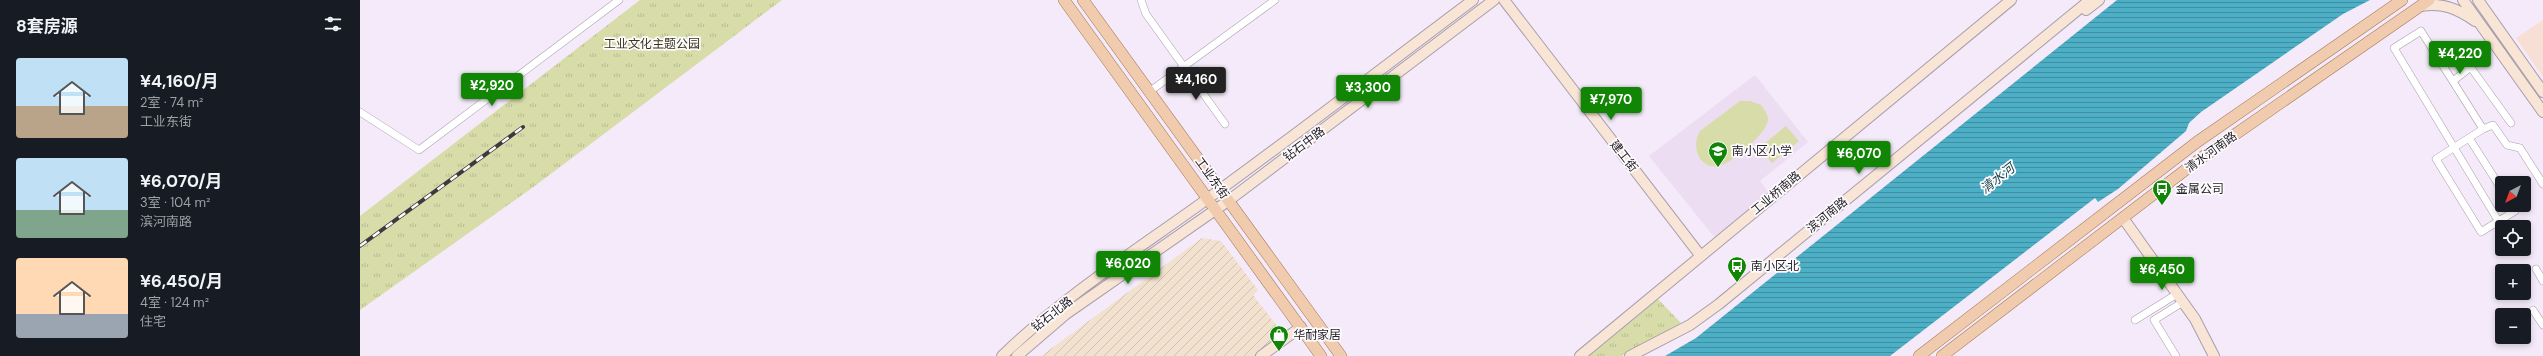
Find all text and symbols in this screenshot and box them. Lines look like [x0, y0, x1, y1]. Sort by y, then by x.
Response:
icon: filters [322, 13, 344, 35]
text: 8套房源 [16, 15, 78, 37]
park label: 工业文化主题公园 [604, 36, 700, 52]
pin: ¥4,220 [2427, 41, 2493, 75]
text: ¥4,220 [2438, 45, 2482, 62]
pin: ¥4,160 [1163, 67, 1229, 101]
text: ¥4,160/月 [140, 70, 219, 92]
text: ¥4,160 [1175, 71, 1217, 88]
pin: ¥2,920 [459, 73, 525, 107]
icon: home [48, 74, 96, 122]
pin: ¥3,300 [1335, 75, 1401, 109]
text: ¥2,920 [470, 77, 514, 94]
text: ¥3,300 [1345, 79, 1391, 96]
pin: ¥7,970 [1578, 87, 1644, 121]
text: ¥7,970 [1590, 91, 1632, 108]
text: 2室 · 74 m² [140, 94, 203, 111]
text: 工业东街 [140, 113, 192, 130]
street label: 钻石中路 [1280, 123, 1328, 165]
street label: 清水河南路 [2182, 128, 2240, 176]
street label: 建工街 [1607, 137, 1641, 175]
school or university icon: 南小区小学 [1707, 140, 1729, 168]
pin: ¥6,070 [1826, 141, 1892, 175]
place label: 南小区小学 [1732, 143, 1792, 159]
text: ¥6,070 [1836, 145, 1882, 162]
street label: 工业东街 [1191, 154, 1233, 202]
water label: 清水河 [1977, 158, 2020, 197]
street label: 工业桥南路 [1748, 168, 1804, 218]
text: ¥6,070/月 [140, 170, 222, 192]
icon: home [48, 174, 96, 222]
north arrow [2495, 176, 2531, 212]
map controls [2495, 176, 2531, 344]
bus stop icon: 金属公司 [2151, 178, 2173, 206]
place label: 金属公司 [2176, 181, 2224, 197]
text: 3室 · 104 m² [140, 194, 210, 211]
street label: 滨河南路 [1803, 194, 1851, 236]
text: 滨河南路 [140, 213, 192, 230]
button: locate [2495, 220, 2531, 256]
pin: ¥6,020 [1095, 251, 1161, 285]
text: ¥6,020 [1105, 255, 1151, 272]
bus stop icon: 南小区北 [1726, 255, 1748, 283]
pin: ¥6,450 [2129, 257, 2195, 291]
place label: 南小区北 [1751, 258, 1799, 274]
text: ¥6,450 [2139, 261, 2185, 278]
button: + [2495, 264, 2531, 300]
text: ¥6,450/月 [140, 270, 223, 292]
icon: home [48, 274, 96, 322]
street label: 钻石北路 [1028, 293, 1076, 335]
text: 4室 · 124 m² [140, 294, 209, 311]
button: − [2495, 308, 2531, 344]
text: 住宅 [140, 313, 166, 330]
shop icon: 华耐家居 [1268, 324, 1290, 352]
place label: 华耐家居 [1293, 327, 1341, 343]

